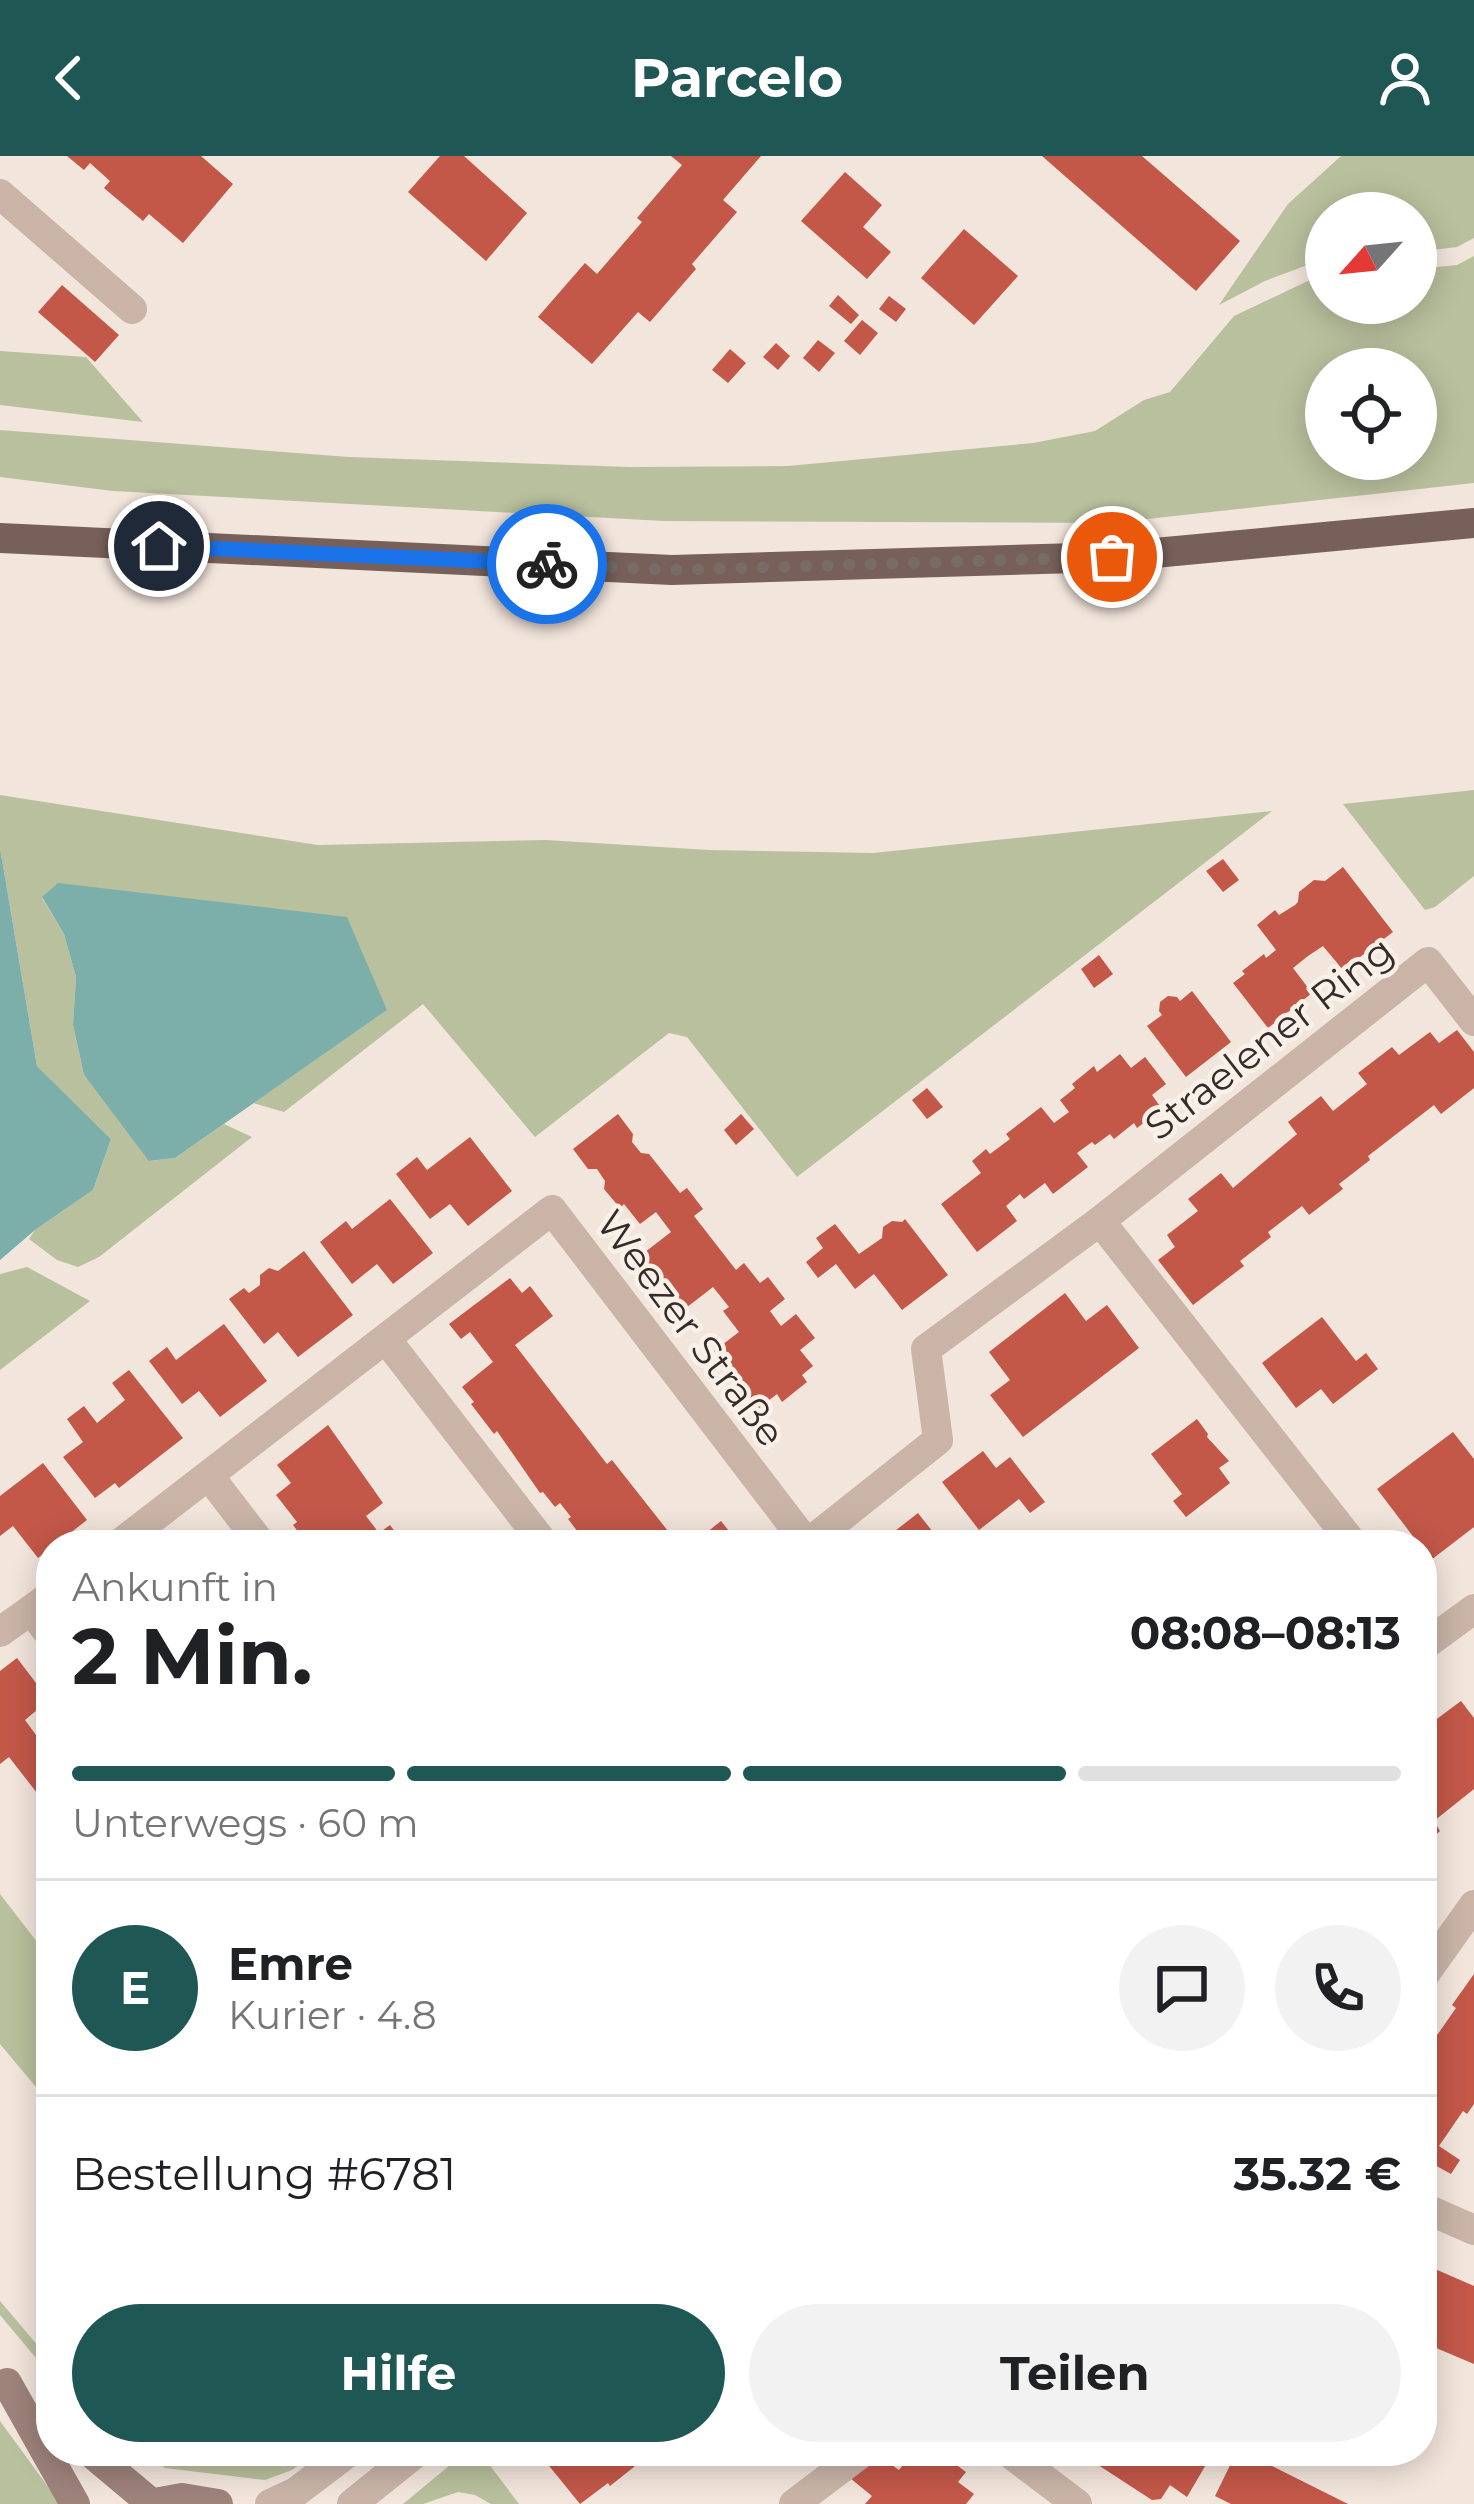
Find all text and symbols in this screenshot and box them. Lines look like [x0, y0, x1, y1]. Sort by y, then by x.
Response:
icon: back [36, 45, 102, 111]
text: Parcelo [631, 45, 843, 111]
icon: person [1372, 45, 1438, 111]
north arrow [1305, 192, 1437, 324]
map controls [1305, 192, 1437, 480]
button: locate [1305, 348, 1437, 480]
pin [108, 495, 210, 597]
courier [487, 504, 607, 624]
pin [1061, 506, 1163, 608]
icon: home [126, 513, 192, 579]
icon: bag [1079, 524, 1145, 590]
icon: bike [514, 531, 580, 597]
street label: Straelener Ring [1135, 926, 1403, 1150]
street label: Weezer Straße [586, 1200, 796, 1456]
text: Ankunft in [72, 1563, 278, 1611]
text: 08:08–08:13 [1130, 1605, 1401, 1660]
text: 2 Min. [72, 1608, 312, 1704]
text: Unterwegs · 60 m [72, 1799, 419, 1847]
button: chat [1119, 1925, 1245, 2051]
button: phone [1275, 1925, 1401, 2051]
text: Emre [228, 1936, 353, 1991]
text: E [120, 1960, 150, 2015]
text: Kurier · 4.8 [228, 1991, 437, 2039]
text: Bestellung #6781 [72, 2146, 456, 2201]
text: 35.32 € [1234, 2146, 1401, 2201]
button: Hilfe [72, 2304, 725, 2442]
button: Teilen [749, 2304, 1401, 2442]

